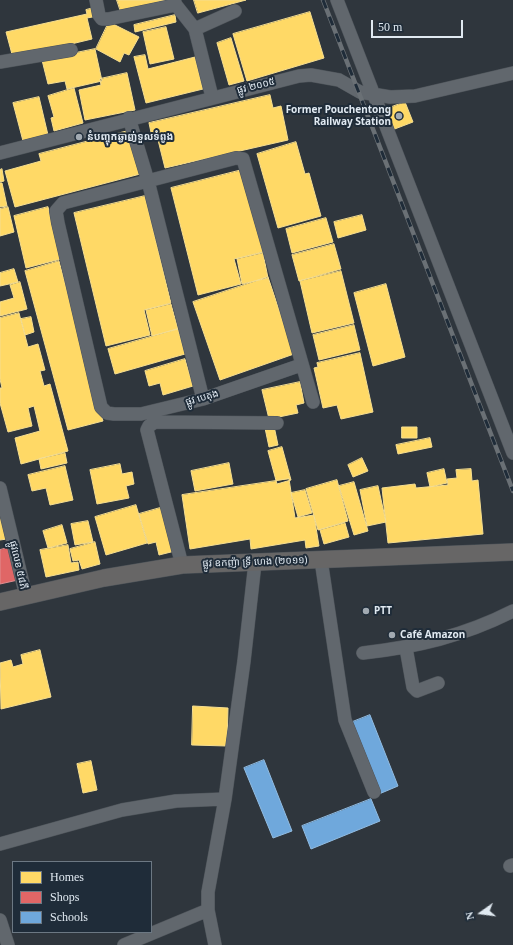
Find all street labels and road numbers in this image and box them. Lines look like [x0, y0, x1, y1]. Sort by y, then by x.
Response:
street label: ផ្លូវ ២០០៥ [236, 75, 276, 97]
street label: ផ្លូវ បេតុង [184, 388, 220, 408]
street label: ផ្លូវលេខ ៥៨ភី [7, 539, 29, 591]
street label: ផ្លូវ ឧកញ៉ា ទ្រី ហេង (២០១១) [202, 554, 308, 570]

